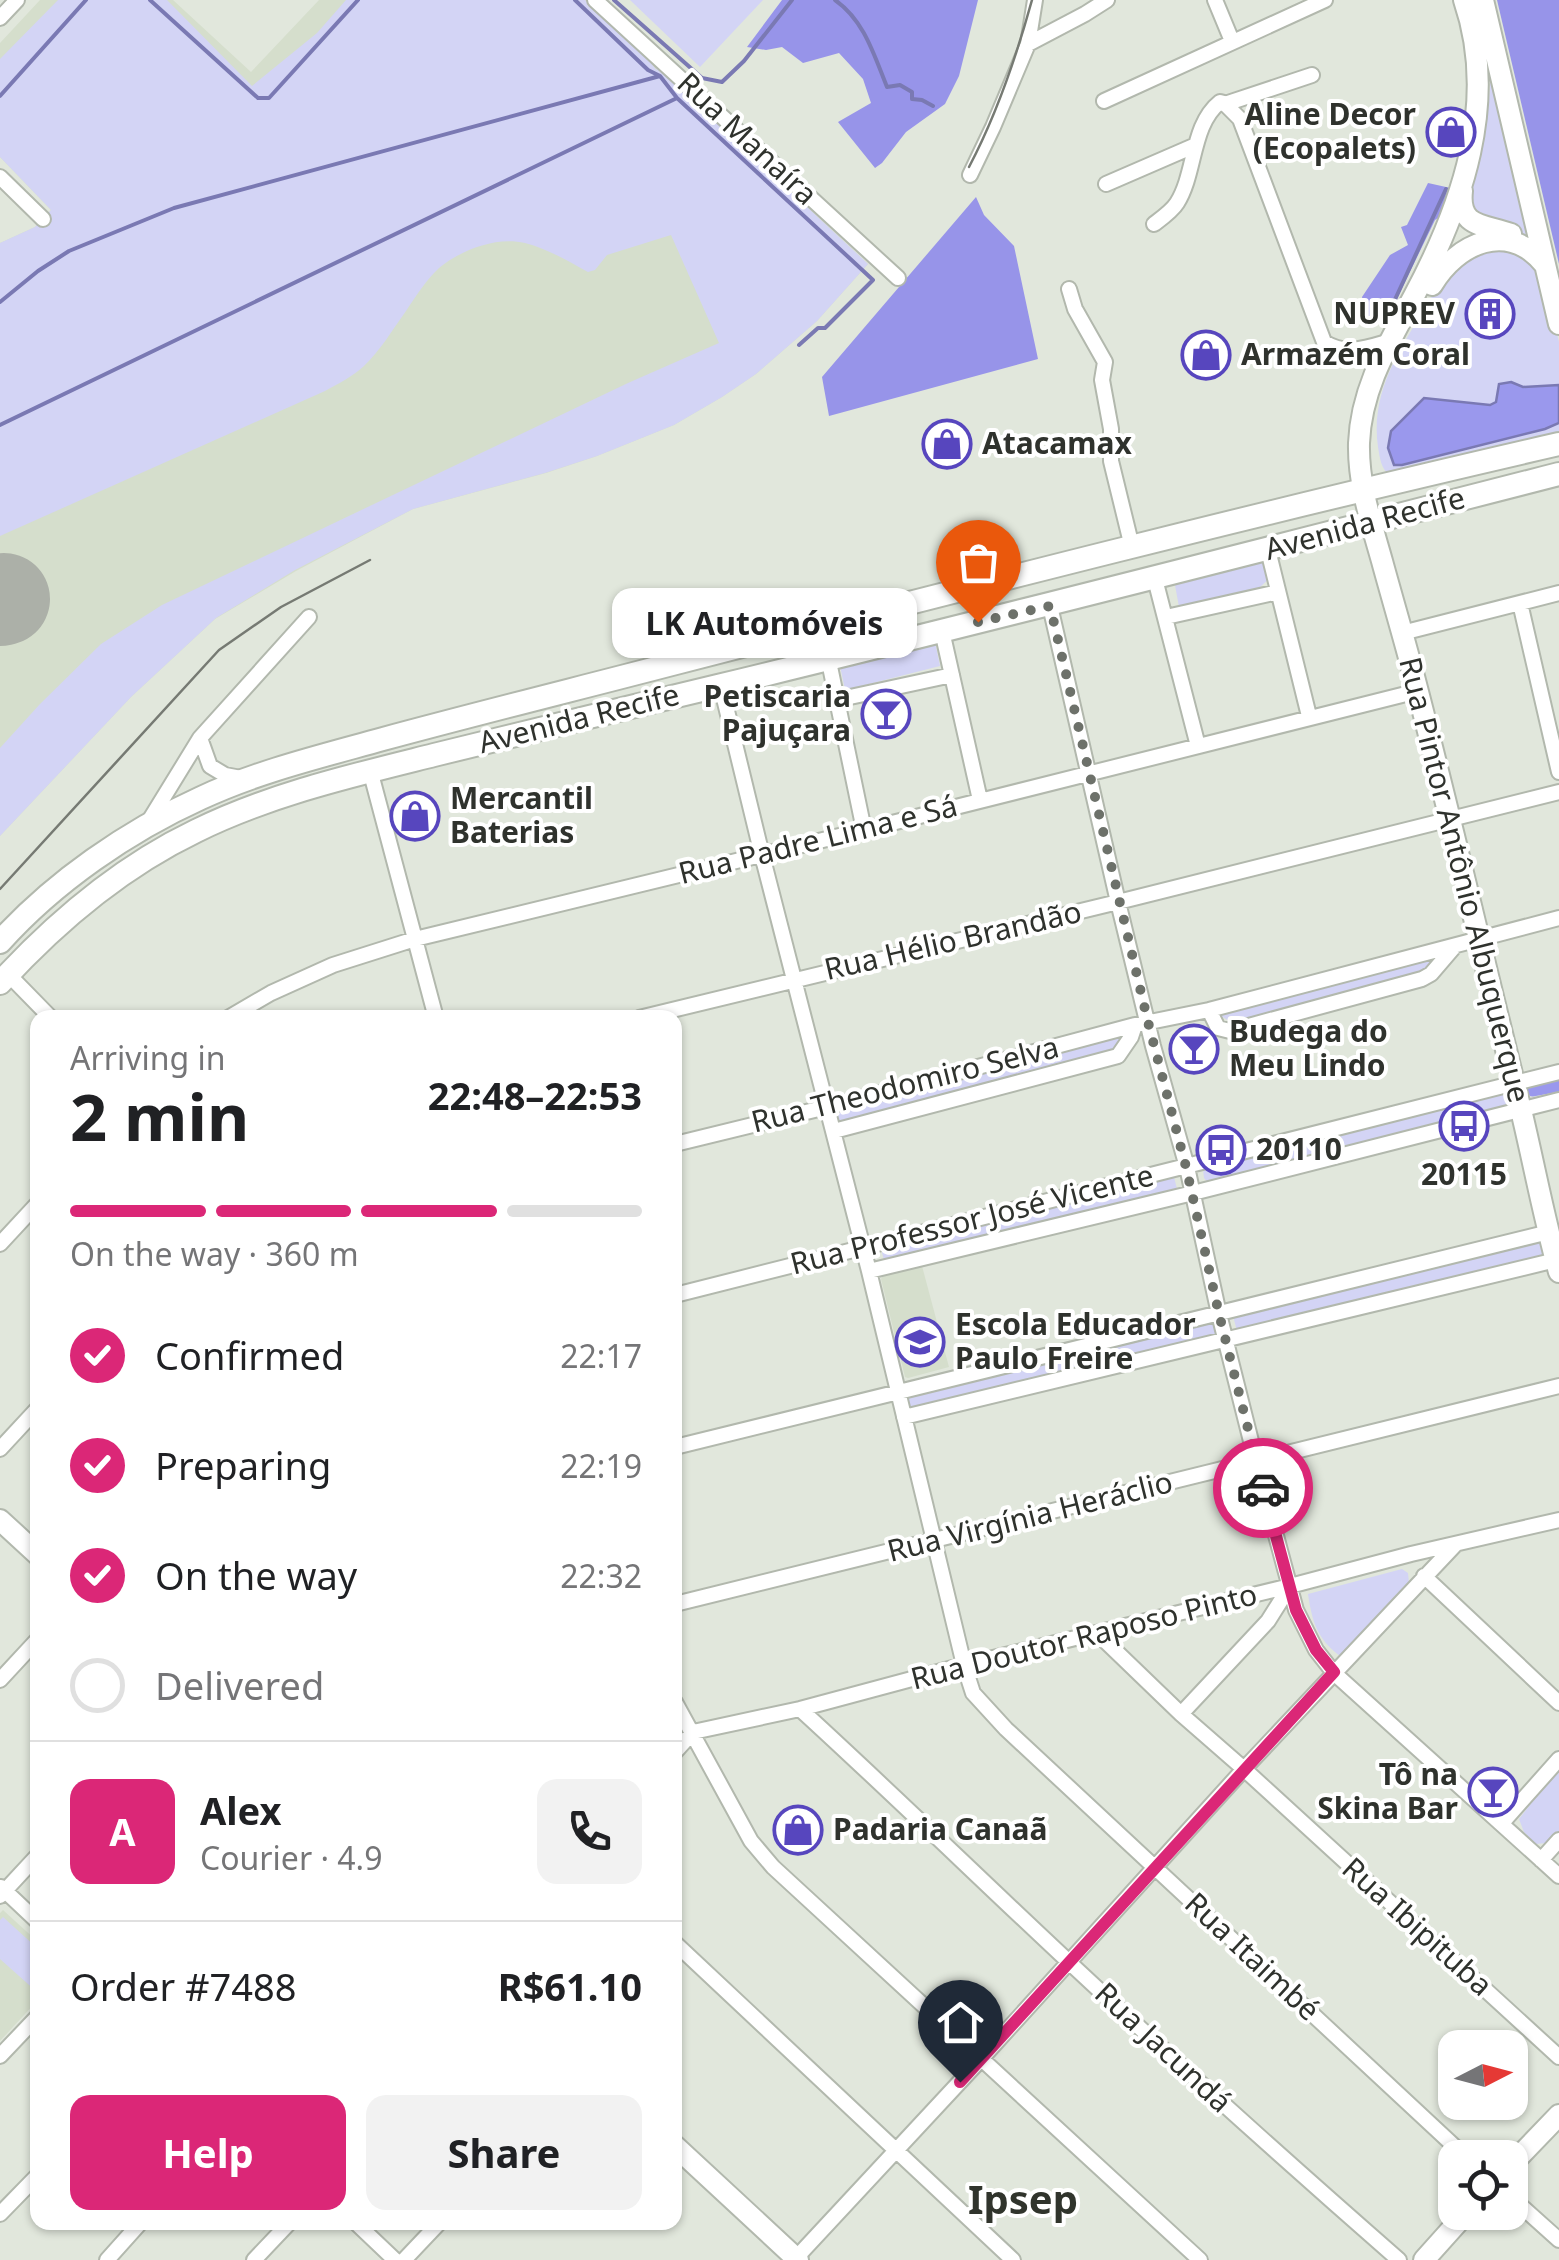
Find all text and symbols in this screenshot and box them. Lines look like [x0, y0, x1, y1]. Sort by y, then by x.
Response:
street label: Rua Manaíra [669, 62, 827, 213]
place label: Aline Decor (Ecopalets) [1245, 93, 1417, 168]
shop icon: Aline Decor (Ecopalets) [1425, 106, 1477, 158]
building icon: NUPREV [1464, 288, 1516, 340]
place label: NUPREV [1333, 292, 1455, 333]
shop icon: Armazém Coral [1180, 329, 1232, 381]
place label: Armazém Coral [1241, 333, 1470, 374]
shop icon: Atacamax [921, 418, 973, 470]
place label: Atacamax [982, 422, 1132, 463]
street label: Avenida Recife [1260, 476, 1469, 569]
pin [936, 520, 1021, 623]
icon: bag [951, 535, 1006, 590]
callout: LK Automóveis [613, 587, 918, 657]
text: LK Automóveis [646, 601, 883, 644]
street label: Rua Pintor Antônio Albuquerque [1390, 653, 1541, 1107]
street label: Avenida Recife [474, 673, 683, 762]
place label: Petiscaria Pajuçara [704, 675, 851, 750]
bar icon: Petiscaria Pajuçara [860, 688, 912, 740]
place label: Mercantil Baterias [450, 777, 593, 852]
street label: Rua Padre Lima e Sá [674, 784, 961, 893]
shop icon: Mercantil Baterias [389, 790, 441, 842]
street label: Rua Hélio Brandão [820, 890, 1085, 989]
place label: Budega do Meu Lindo [1229, 1010, 1388, 1085]
bar icon: Budega do Meu Lindo [1168, 1023, 1220, 1075]
street label: Rua Theodomiro Selva [747, 1025, 1063, 1142]
text: Arriving in [70, 1036, 225, 1079]
text: 22:48–22:53 [428, 1069, 642, 1121]
text: 2 min [70, 1072, 249, 1160]
bus stop icon: 20115 [1438, 1100, 1490, 1152]
bus stop icon: 20110 [1195, 1124, 1247, 1176]
place label: 20110 [1256, 1128, 1342, 1169]
place label: 20115 [1421, 1153, 1507, 1194]
street label: Rua Professor José Vicente [786, 1154, 1158, 1284]
text: On the way · 360 m [70, 1232, 359, 1275]
place label: Escola Educador Paulo Freire [955, 1303, 1196, 1378]
school or university icon: Escola Educador Paulo Freire [894, 1316, 946, 1368]
icon: check [70, 1328, 125, 1383]
text: Confirmed [155, 1329, 344, 1381]
text: 22:17 [560, 1334, 642, 1377]
icon: check [70, 1438, 125, 1493]
courier [1213, 1438, 1313, 1538]
text: Preparing [155, 1439, 331, 1491]
text: 22:19 [560, 1444, 642, 1487]
street label: Rua Virgínia Heráclio [883, 1460, 1177, 1571]
icon: car [1236, 1461, 1291, 1516]
icon: check [70, 1548, 125, 1603]
text: On the way [155, 1549, 357, 1601]
text: 22:32 [560, 1554, 642, 1597]
street label: Rua Doutor Raposo Pinto [906, 1573, 1261, 1698]
text: Delivered [155, 1659, 324, 1711]
place label: Tô na Skina Bar [1317, 1753, 1459, 1828]
bar icon: Tô na Skina Bar [1467, 1766, 1519, 1818]
button: phone [537, 1779, 642, 1884]
text: Alex [200, 1784, 282, 1836]
shop icon: Padaria Canaã [772, 1804, 824, 1856]
text: A [109, 1805, 136, 1857]
place label: Padaria Canaã [833, 1808, 1047, 1849]
text: Courier · 4.9 [200, 1836, 383, 1879]
street label: Rua Ibipituba [1334, 1847, 1502, 2004]
street label: Rua Itaimbé [1177, 1883, 1329, 2029]
text: Order #7488 [70, 1960, 296, 2012]
text: R$61.10 [498, 1960, 642, 2012]
street label: Rua Jacundá [1087, 1973, 1241, 2121]
pin [918, 1980, 1003, 2083]
icon: home [933, 1995, 988, 2050]
north arrow [1438, 2030, 1528, 2120]
map controls [1438, 2030, 1528, 2230]
button: Help [70, 2095, 346, 2210]
button: Share [366, 2095, 642, 2210]
button: locate [1438, 2140, 1528, 2230]
district label: Ipsep [968, 2171, 1078, 2226]

